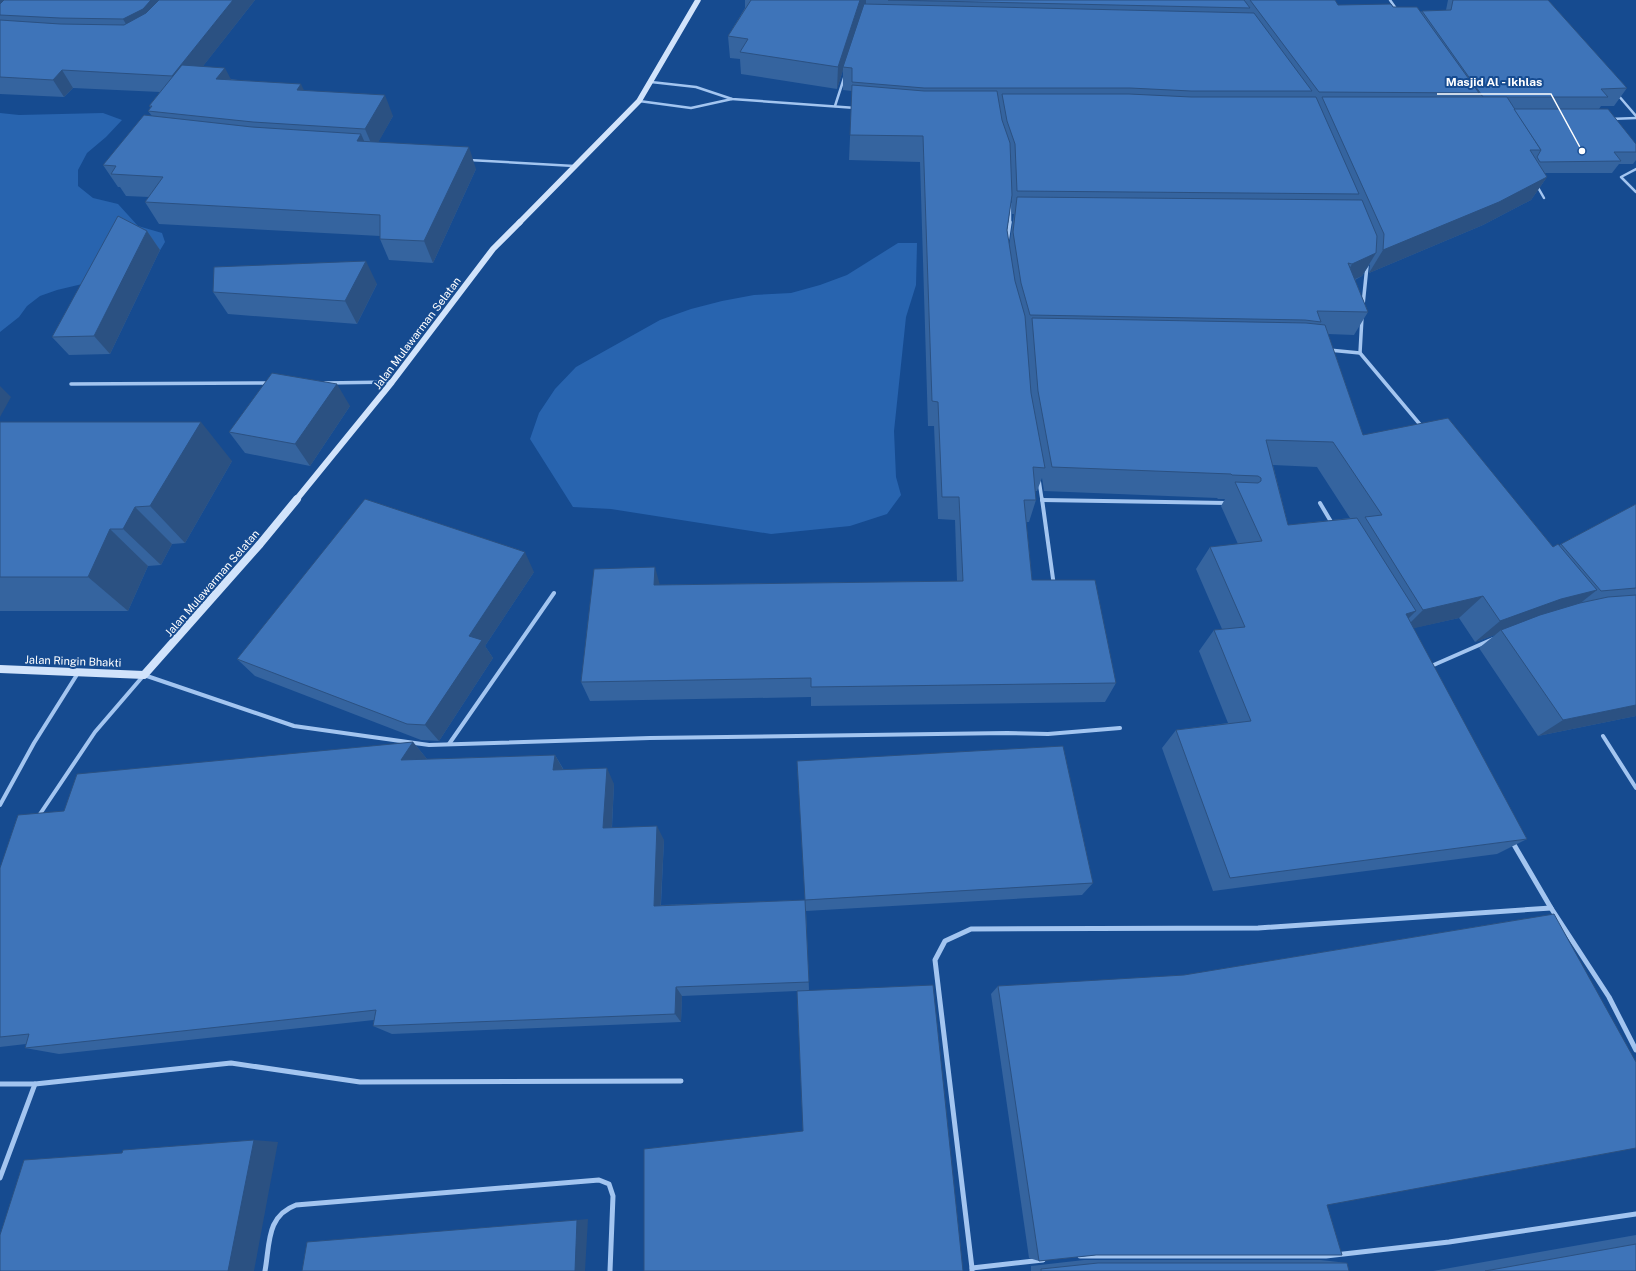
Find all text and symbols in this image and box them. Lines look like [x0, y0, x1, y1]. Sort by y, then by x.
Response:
callout: Masjid Al - Ikhlas [1437, 70, 1551, 94]
text: Masjid Al - Ikhlas [1446, 75, 1542, 89]
street label: Jalan Mulawarman Selatan [371, 275, 463, 391]
street label: Jalan Mulawarman Selatan [163, 527, 261, 639]
street label: Jalan Ringin Bhakti [24, 653, 122, 669]

